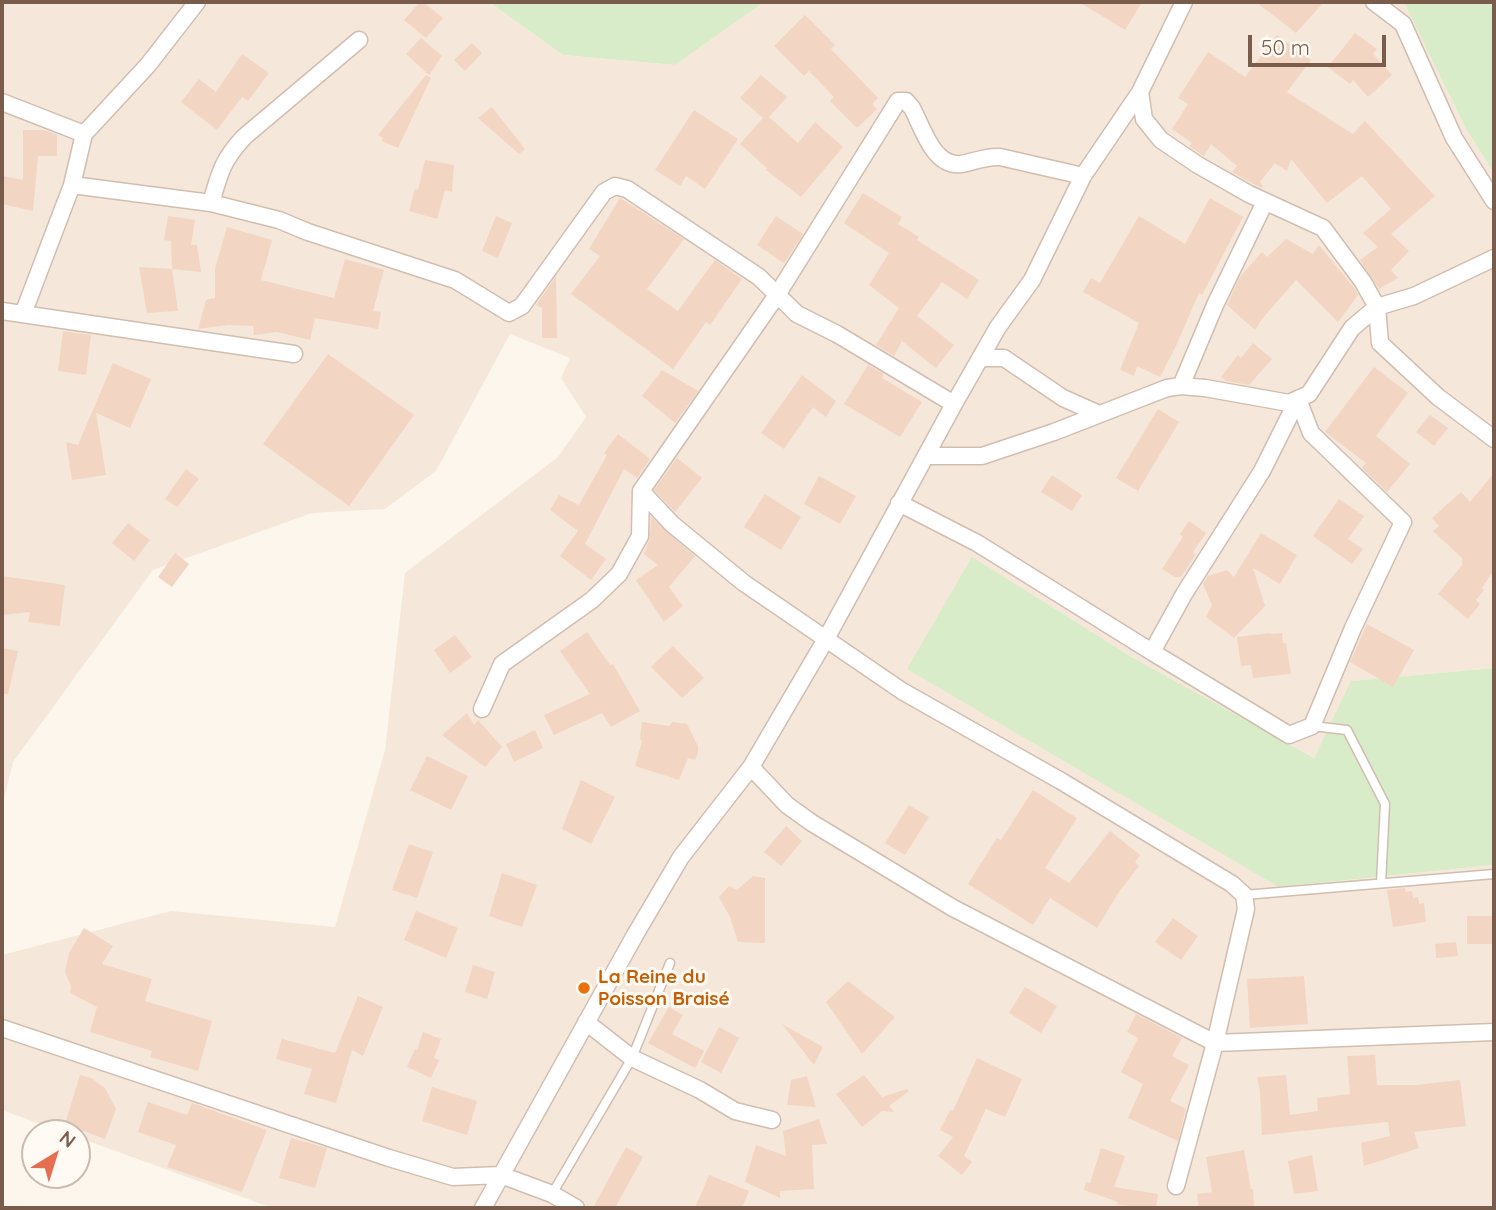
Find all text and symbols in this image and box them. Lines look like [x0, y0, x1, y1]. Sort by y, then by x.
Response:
scale bar [1251, 21, 1389, 65]
text: 50 m [1261, 34, 1310, 60]
place label: La Reine du Poisson Braisé [598, 966, 730, 1010]
marker: La Reine du Poisson Braisé [576, 980, 592, 996]
north arrow [21, 1119, 91, 1189]
text: N [55, 1125, 81, 1153]

